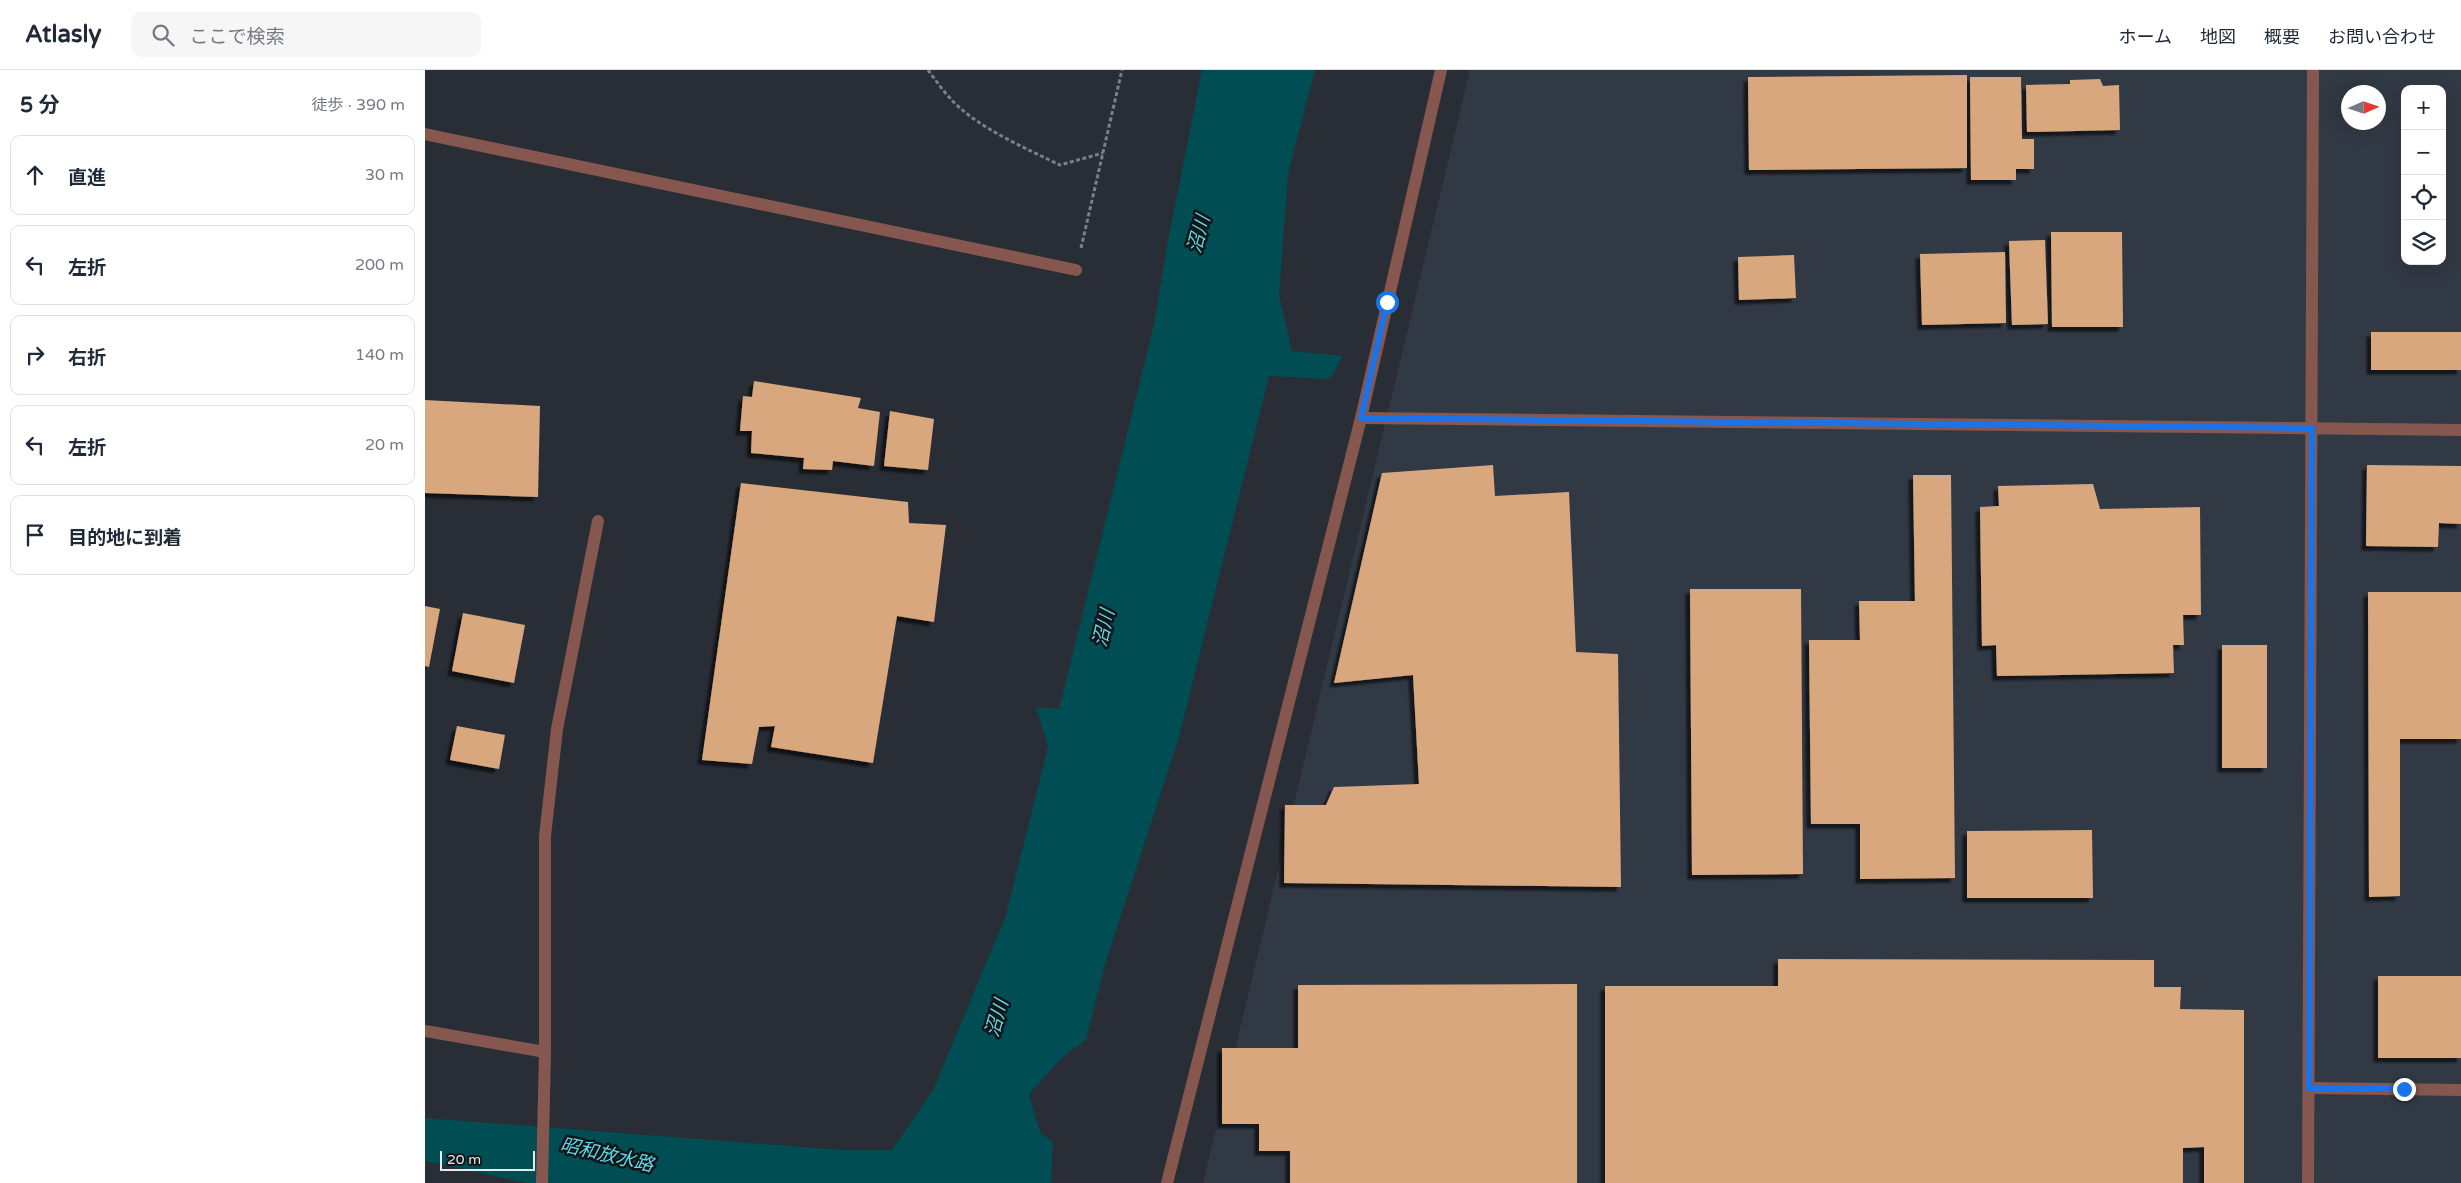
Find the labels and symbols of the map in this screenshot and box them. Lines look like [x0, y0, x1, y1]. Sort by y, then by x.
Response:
north arrow [2341, 85, 2386, 130]
water label: 沼川 [1183, 211, 1215, 255]
route start [1376, 291, 1399, 314]
water label: 沼川 [1089, 605, 1119, 649]
water label: 沼川 [981, 995, 1013, 1040]
route end [2393, 1078, 2416, 1101]
water label: 昭和放水路 [558, 1134, 657, 1177]
scale bar [440, 1148, 535, 1171]

